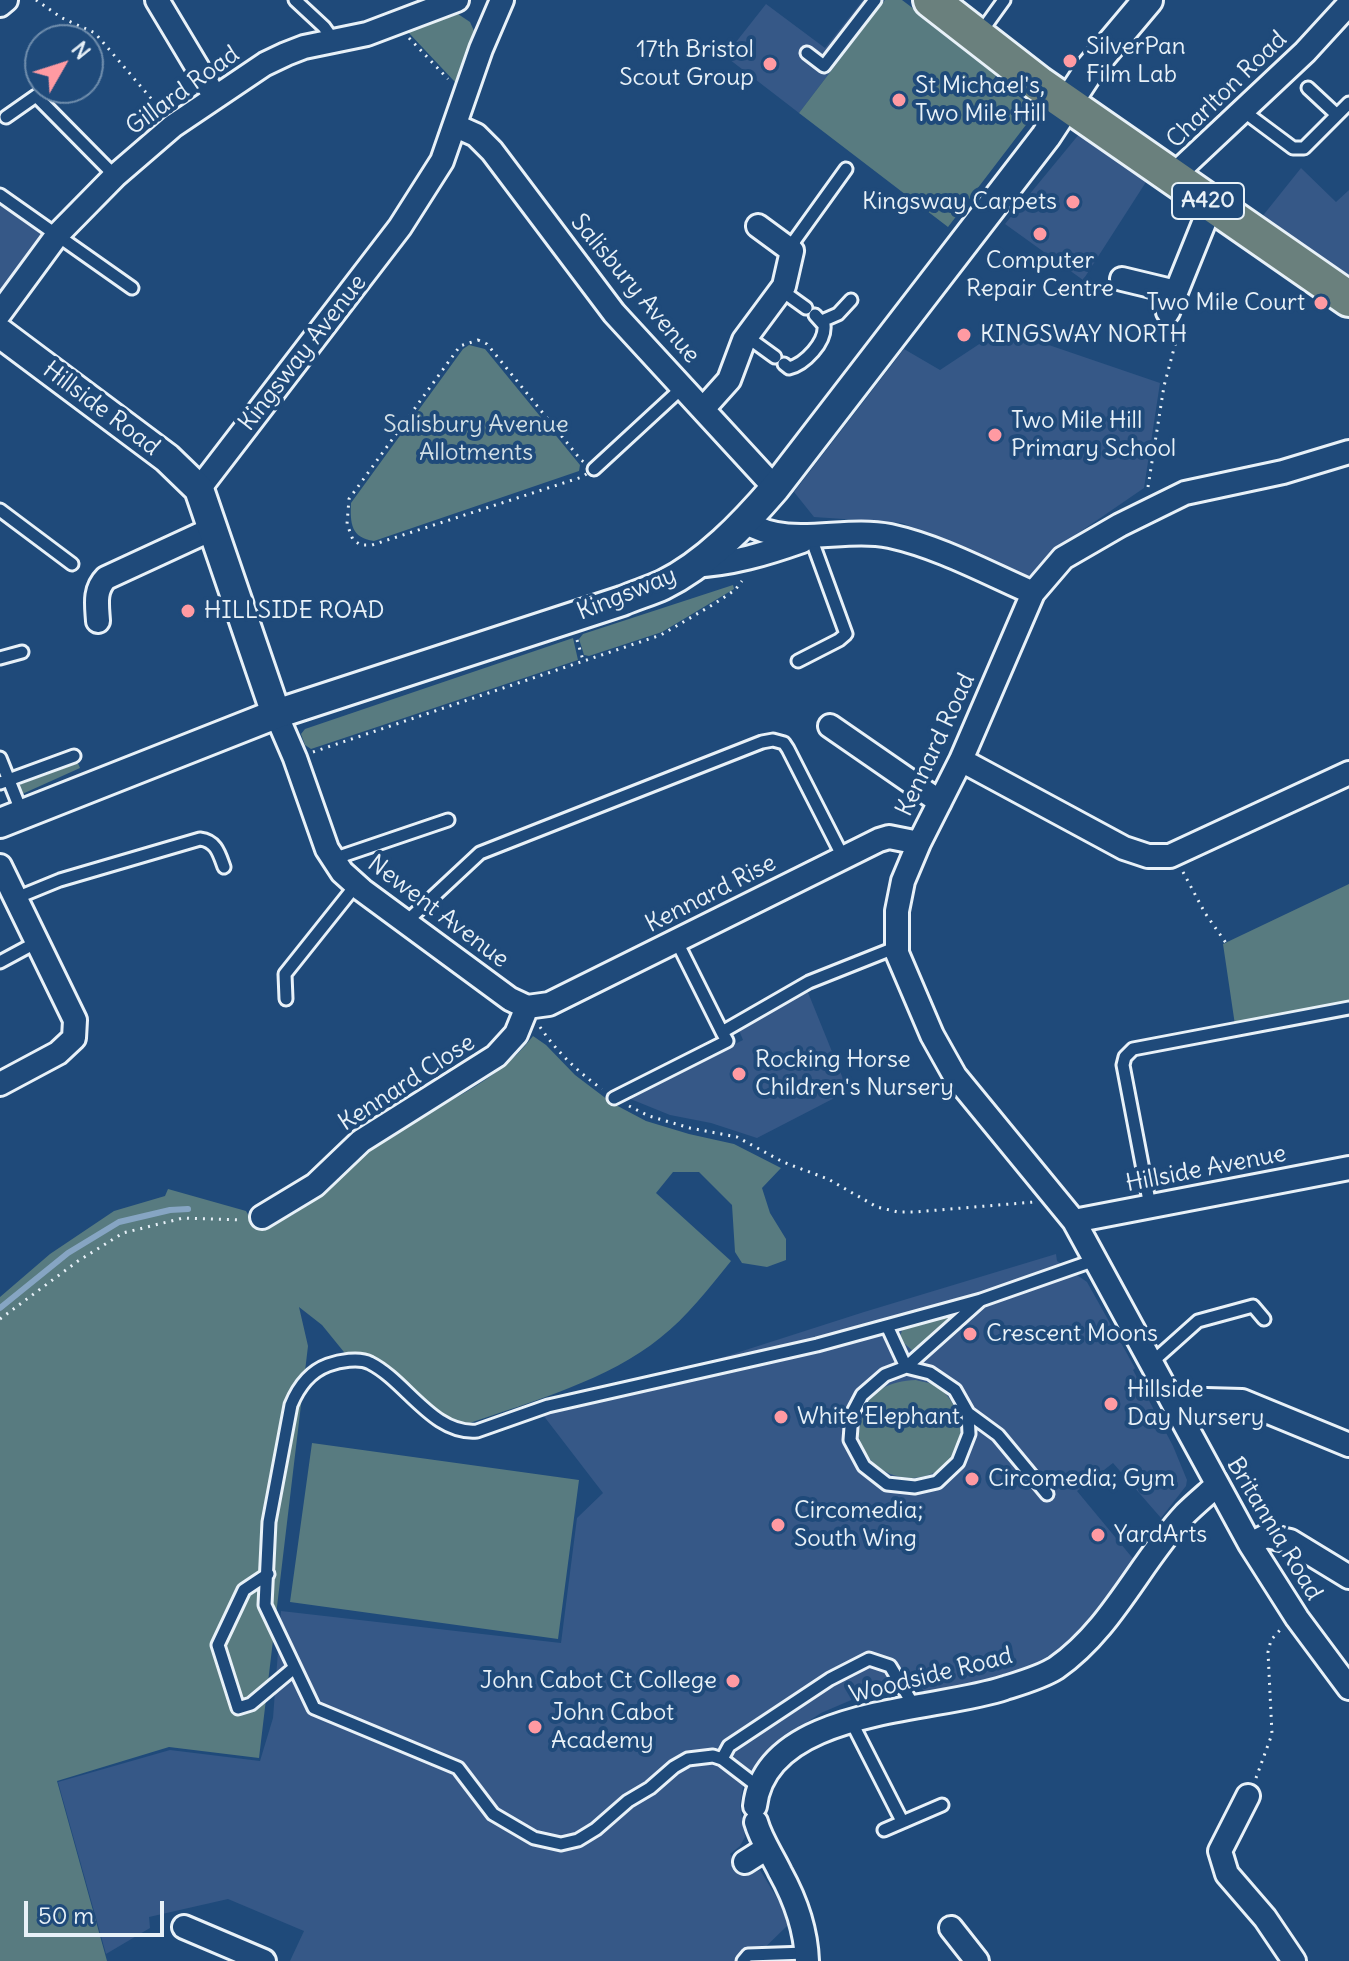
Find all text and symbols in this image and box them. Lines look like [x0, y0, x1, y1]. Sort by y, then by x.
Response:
north arrow [24, 24, 104, 104]
street label: Charlton Road [1161, 25, 1293, 155]
place label: SilverPan Film Lab [1086, 33, 1186, 89]
text: N [65, 35, 97, 65]
place label: 17th Bristol Scout Group [619, 36, 754, 92]
street label: Gillard Road [121, 40, 245, 142]
marker: SilverPan Film Lab [1061, 52, 1079, 70]
marker: 17th Bristol Scout Group [761, 55, 779, 73]
place label: St Michael's, Two Mile Hill [915, 72, 1046, 128]
marker: St Michael's, Two Mile Hill [890, 91, 908, 109]
road number: A420 [1172, 183, 1244, 219]
place label: Kingsway Carpets [862, 188, 1057, 216]
marker: Kingsway Carpets [1064, 193, 1082, 211]
street label: Salisbury Avenue [564, 209, 706, 369]
marker: Computer Repair Centre [1031, 225, 1049, 243]
place label: Computer Repair Centre [966, 247, 1114, 303]
street label: Kingsway Avenue [233, 269, 373, 437]
place label: Two Mile Court [1146, 289, 1305, 317]
marker: Two Mile Court [1312, 294, 1330, 312]
place label: KINGSWAY NORTH [980, 321, 1187, 349]
marker: KINGSWAY NORTH [955, 326, 973, 344]
street label: Hillside Road [37, 356, 165, 462]
place label: Two Mile Hill Primary School [1011, 407, 1176, 463]
park label: Salisbury Avenue Allotments [383, 411, 569, 467]
marker: Two Mile Hill Primary School [986, 426, 1004, 444]
street label: Kingsway [573, 561, 681, 627]
place label: HILLSIDE ROAD [204, 597, 385, 625]
marker: HILLSIDE ROAD [179, 602, 197, 620]
street label: Kennard Road [890, 669, 982, 821]
street label: Kennard Rise [641, 849, 781, 939]
street label: Newent Avenue [362, 850, 514, 974]
street label: Kennard Close [334, 1028, 480, 1138]
place label: Rocking Horse Children's Nursery [755, 1046, 954, 1102]
marker: Rocking Horse Children's Nursery [730, 1065, 748, 1083]
street label: Hillside Avenue [1123, 1139, 1289, 1199]
place label: Crescent Moons [986, 1320, 1158, 1348]
marker: Crescent Moons [961, 1325, 979, 1343]
place label: Hillside Day Nursery [1127, 1376, 1264, 1432]
marker: Hillside Day Nursery [1102, 1395, 1120, 1413]
place label: White Elephant [797, 1403, 960, 1431]
marker: White Elephant [772, 1408, 790, 1426]
street label: Britannia Road [1220, 1452, 1328, 1606]
place label: Circomedia; Gym [988, 1465, 1175, 1493]
marker: Circomedia; Gym [963, 1470, 981, 1488]
place label: Circomedia; South Wing [794, 1497, 923, 1553]
marker: Circomedia; South Wing [769, 1516, 787, 1534]
place label: YardArts [1114, 1521, 1207, 1549]
marker: YardArts [1089, 1526, 1107, 1544]
street label: Woodside Road [846, 1642, 1016, 1710]
place label: John Cabot Ct College [480, 1667, 717, 1695]
marker: John Cabot Ct College [724, 1672, 742, 1690]
place label: John Cabot Academy [551, 1699, 674, 1755]
marker: John Cabot Academy [526, 1718, 544, 1736]
scale bar [28, 1885, 168, 1935]
text: 50 m [38, 1900, 94, 1930]

